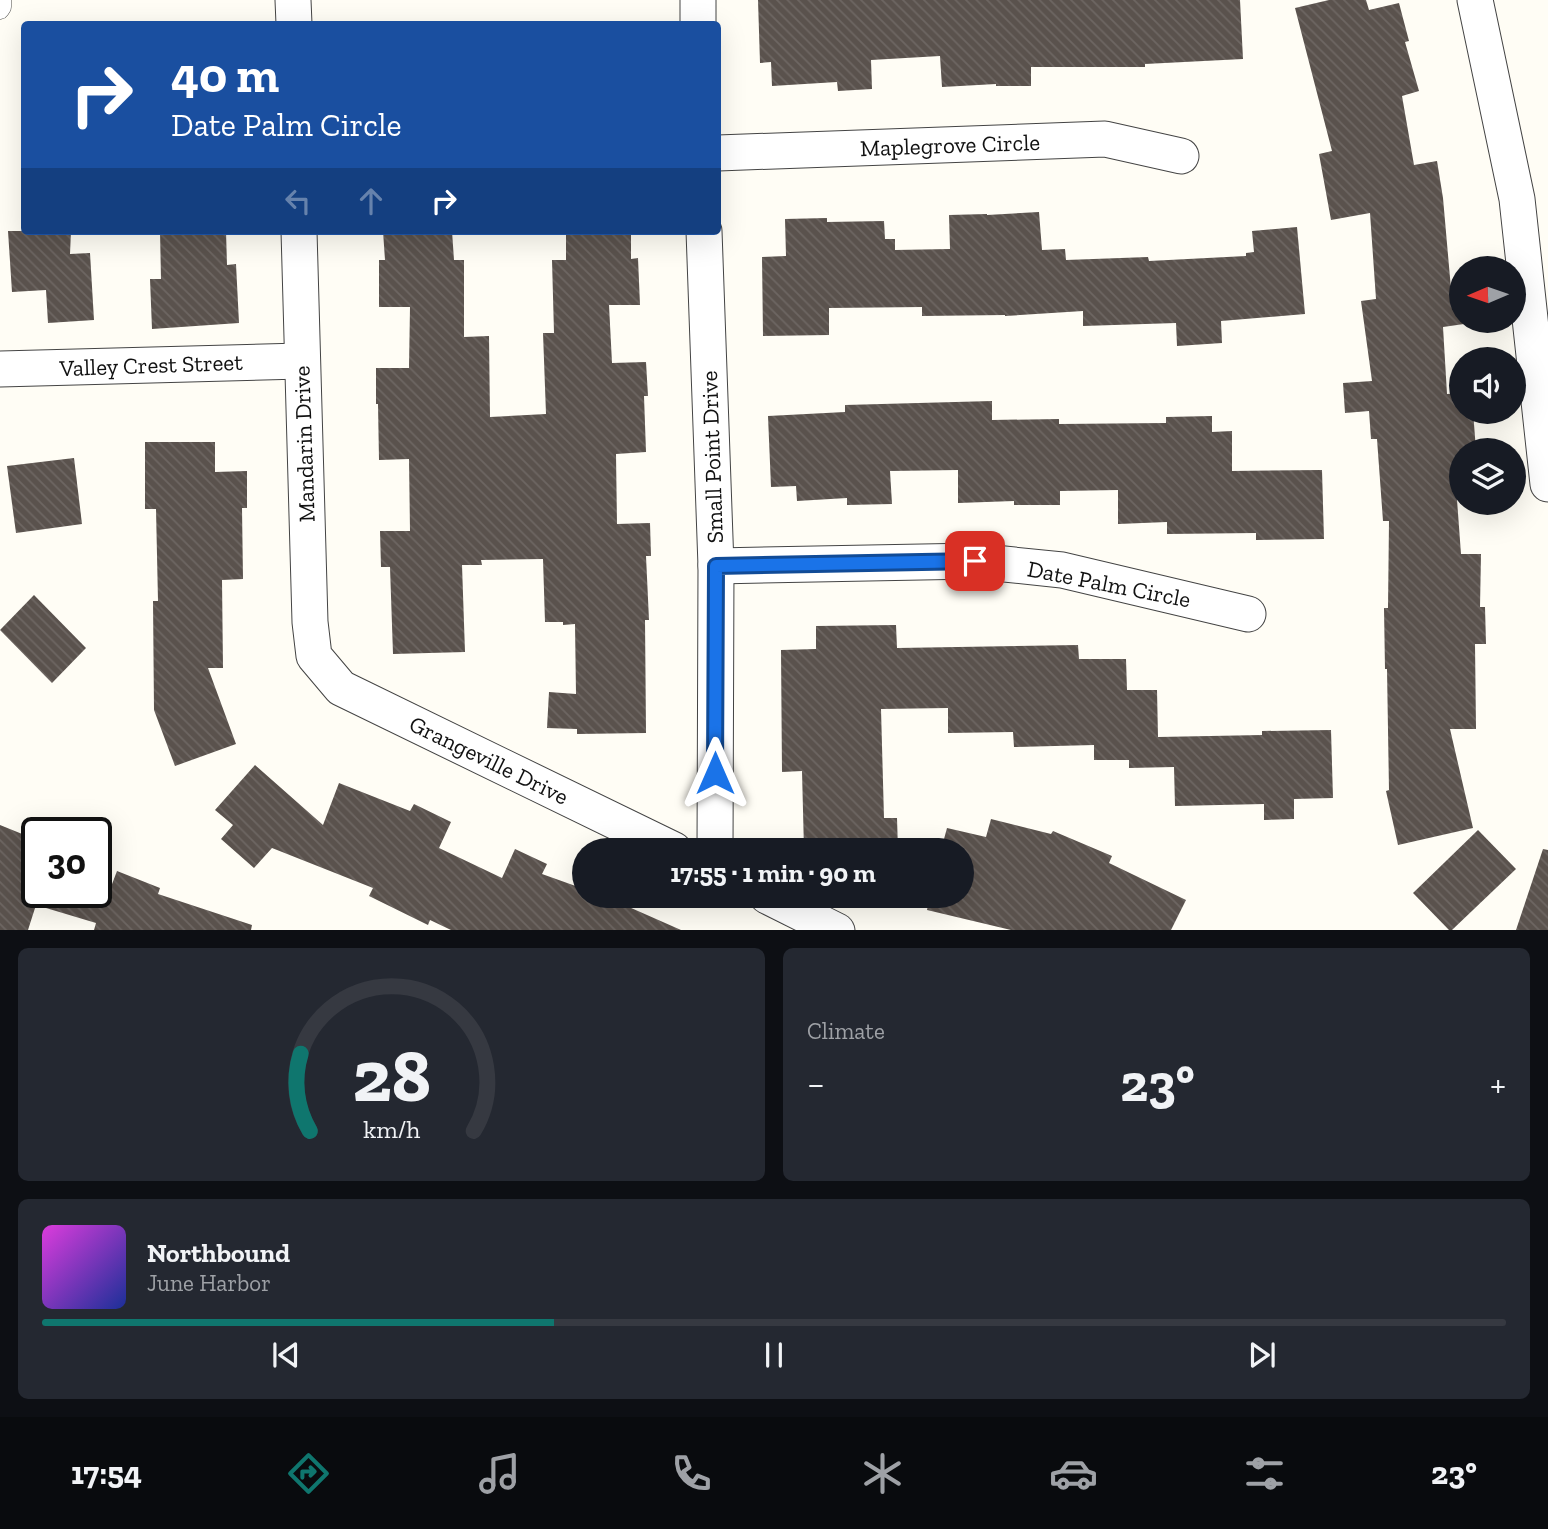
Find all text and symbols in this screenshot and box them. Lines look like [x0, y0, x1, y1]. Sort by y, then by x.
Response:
text: 40 m [171, 46, 279, 105]
icon: right [56, 49, 147, 140]
text: Date Palm Circle [171, 106, 401, 144]
street label: Maplegrove Circle [859, 128, 1041, 162]
icon: left [279, 182, 317, 220]
icon: ahead [352, 182, 390, 220]
icon: right [425, 182, 463, 220]
north arrow [1449, 256, 1526, 332]
map controls [1449, 256, 1526, 515]
button: sound [1449, 347, 1526, 424]
street label: Valley Crest Street [58, 348, 244, 382]
street label: Mandarin Drive [287, 365, 321, 523]
street label: Small Point Drive [695, 370, 729, 544]
button: layers [1449, 438, 1526, 515]
pin [945, 531, 1005, 591]
icon: arrive [956, 542, 994, 580]
street label: Date Palm Circle [1025, 554, 1193, 614]
street label: Grangeville Drive [405, 709, 573, 811]
position arrow [678, 736, 752, 810]
speed limit sign: 30 [21, 817, 112, 908]
text: 17:55 · 1 min · 90 m [670, 857, 876, 889]
text: Climate [807, 1017, 885, 1045]
text: 28 [352, 1032, 431, 1120]
text: 23° [1120, 1052, 1195, 1114]
text: − [807, 1061, 825, 1107]
text: + [1490, 1061, 1506, 1107]
text: km/h [363, 1113, 420, 1143]
text: Northbound [147, 1237, 290, 1269]
text: June Harbor [147, 1269, 271, 1297]
icon: previous [267, 1336, 305, 1374]
icon: pause [755, 1336, 793, 1374]
icon: next [1243, 1336, 1281, 1374]
icon: directions [284, 1449, 333, 1498]
icon: music [475, 1449, 524, 1498]
icon: phone [667, 1449, 716, 1498]
icon: climate [858, 1449, 907, 1498]
icon: car [1049, 1449, 1098, 1498]
icon: filters [1240, 1449, 1289, 1498]
text: 17:54 [71, 1454, 142, 1492]
text: 23° [1431, 1454, 1477, 1492]

